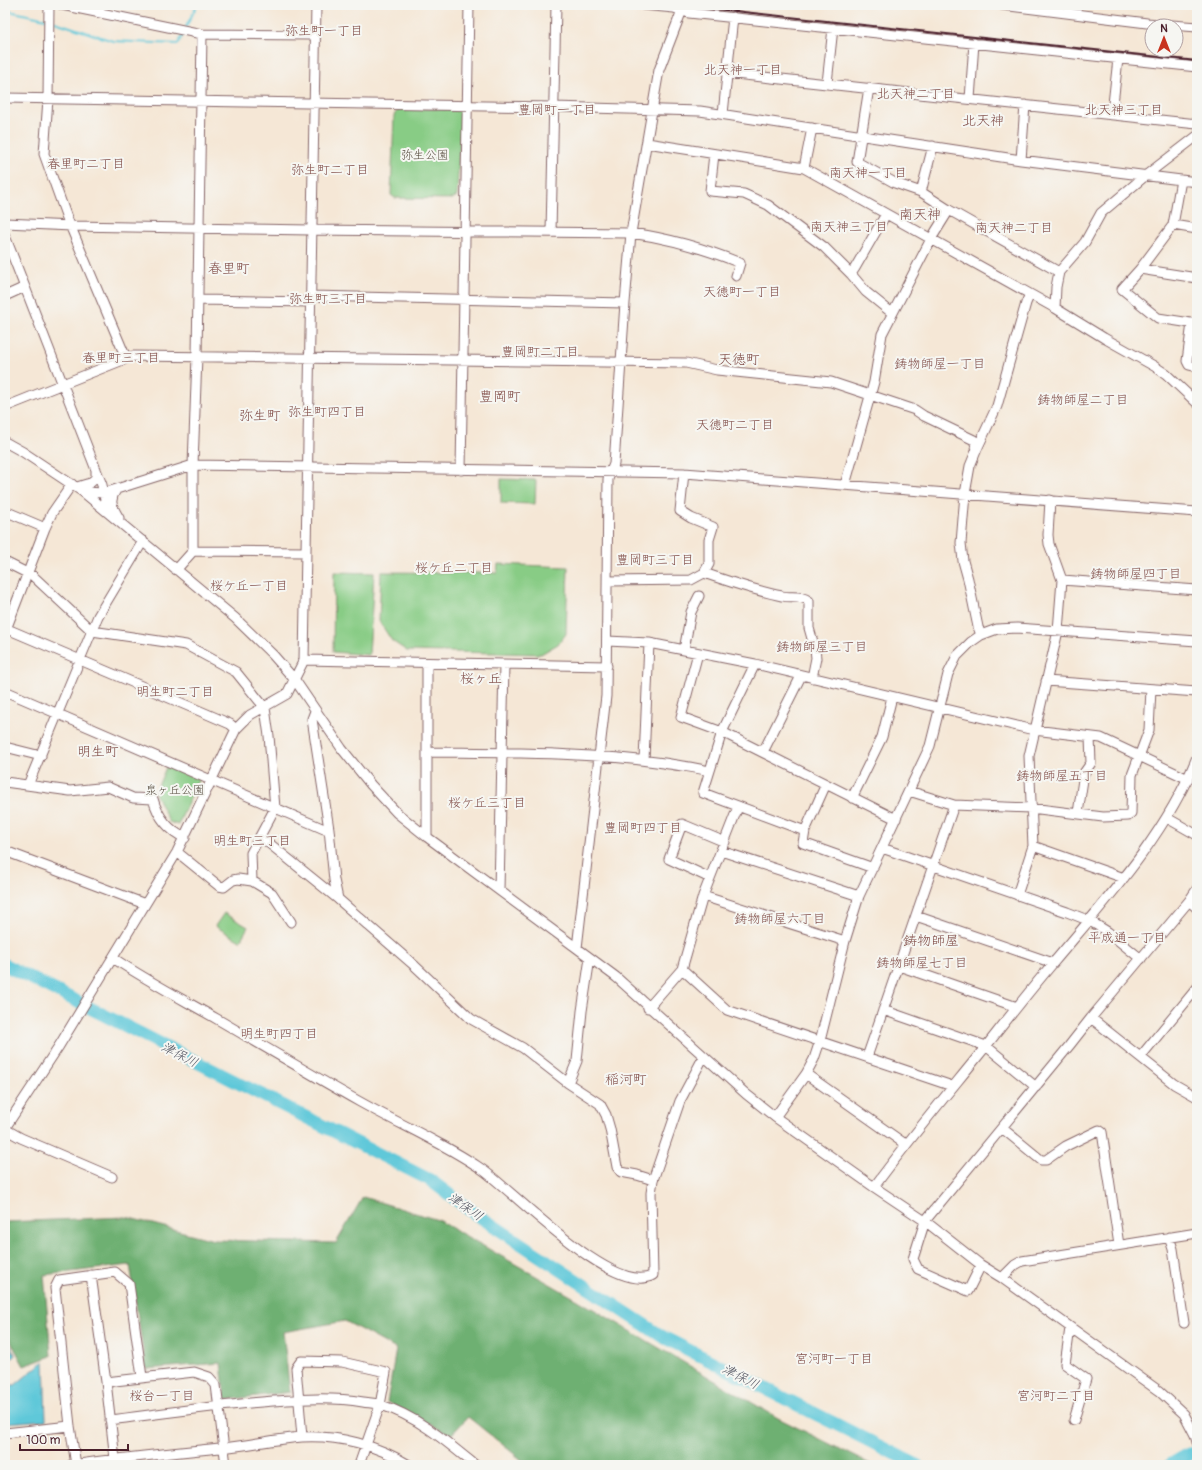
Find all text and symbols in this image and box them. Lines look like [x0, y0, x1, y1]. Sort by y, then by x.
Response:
north arrow [1144, 18, 1184, 58]
text: N [1160, 22, 1168, 35]
district label: 弥生町一丁目 [285, 23, 363, 39]
district label: 北天神一丁目 [704, 62, 782, 78]
district label: 北天神二丁目 [877, 86, 955, 102]
district label: 豊岡町一丁目 [518, 102, 596, 118]
district label: 北天神三丁目 [1085, 102, 1163, 118]
district label: 北天神 [962, 112, 1004, 129]
park label: 弥生公園 [401, 148, 449, 163]
district label: 春里町二丁目 [47, 156, 125, 172]
district label: 弥生町二丁目 [291, 162, 369, 178]
district label: 南天神一丁目 [829, 165, 907, 181]
district label: 南天神 [899, 206, 941, 223]
district label: 南天神三丁目 [810, 219, 888, 235]
district label: 南天神二丁目 [975, 220, 1053, 236]
district label: 春里町 [208, 260, 250, 277]
district label: 天徳町一丁目 [703, 284, 781, 300]
district label: 弥生町三丁目 [289, 291, 367, 307]
district label: 豊岡町二丁目 [501, 344, 579, 360]
district label: 春里町三丁目 [82, 350, 160, 366]
district label: 天徳町 [718, 351, 760, 368]
district label: 鋳物師屋一丁目 [894, 356, 986, 372]
district label: 豊岡町 [479, 388, 521, 405]
district label: 鋳物師屋二丁目 [1037, 392, 1129, 408]
district label: 弥生町四丁目 [288, 404, 366, 420]
district label: 弥生町 [239, 407, 281, 424]
district label: 天徳町二丁目 [696, 417, 774, 433]
district label: 豊岡町三丁目 [616, 552, 694, 568]
district label: 桜ケ丘二丁目 [415, 560, 493, 576]
district label: 鋳物師屋四丁目 [1090, 566, 1182, 582]
district label: 桜ケ丘一丁目 [210, 578, 288, 594]
district label: 鋳物師屋三丁目 [776, 639, 868, 655]
district label: 桜ヶ丘 [460, 670, 502, 687]
district label: 明生町二丁目 [136, 684, 214, 700]
district label: 明生町 [77, 743, 119, 760]
district label: 鋳物師屋五丁目 [1016, 768, 1108, 784]
park label: 泉ヶ丘公園 [145, 783, 205, 798]
district label: 桜ケ丘三丁目 [448, 795, 526, 811]
district label: 豊岡町四丁目 [604, 820, 682, 836]
district label: 明生町三丁目 [213, 833, 291, 849]
district label: 鋳物師屋六丁目 [734, 911, 826, 927]
district label: 平成通一丁目 [1088, 930, 1166, 946]
district label: 鋳物師屋 [903, 932, 959, 949]
district label: 鋳物師屋七丁目 [876, 955, 968, 971]
district label: 明生町四丁目 [240, 1026, 318, 1042]
water label: 津保川 [159, 1039, 201, 1071]
district label: 稲河町 [605, 1071, 647, 1088]
water label: 津保川 [445, 1189, 486, 1225]
district label: 宮河町一丁目 [795, 1351, 873, 1367]
water label: 津保川 [720, 1361, 762, 1393]
district label: 桜台一丁目 [129, 1388, 195, 1404]
district label: 宮河町二丁目 [1017, 1388, 1095, 1404]
scale bar [20, 1426, 128, 1452]
text: 100 m [26, 1433, 61, 1448]

